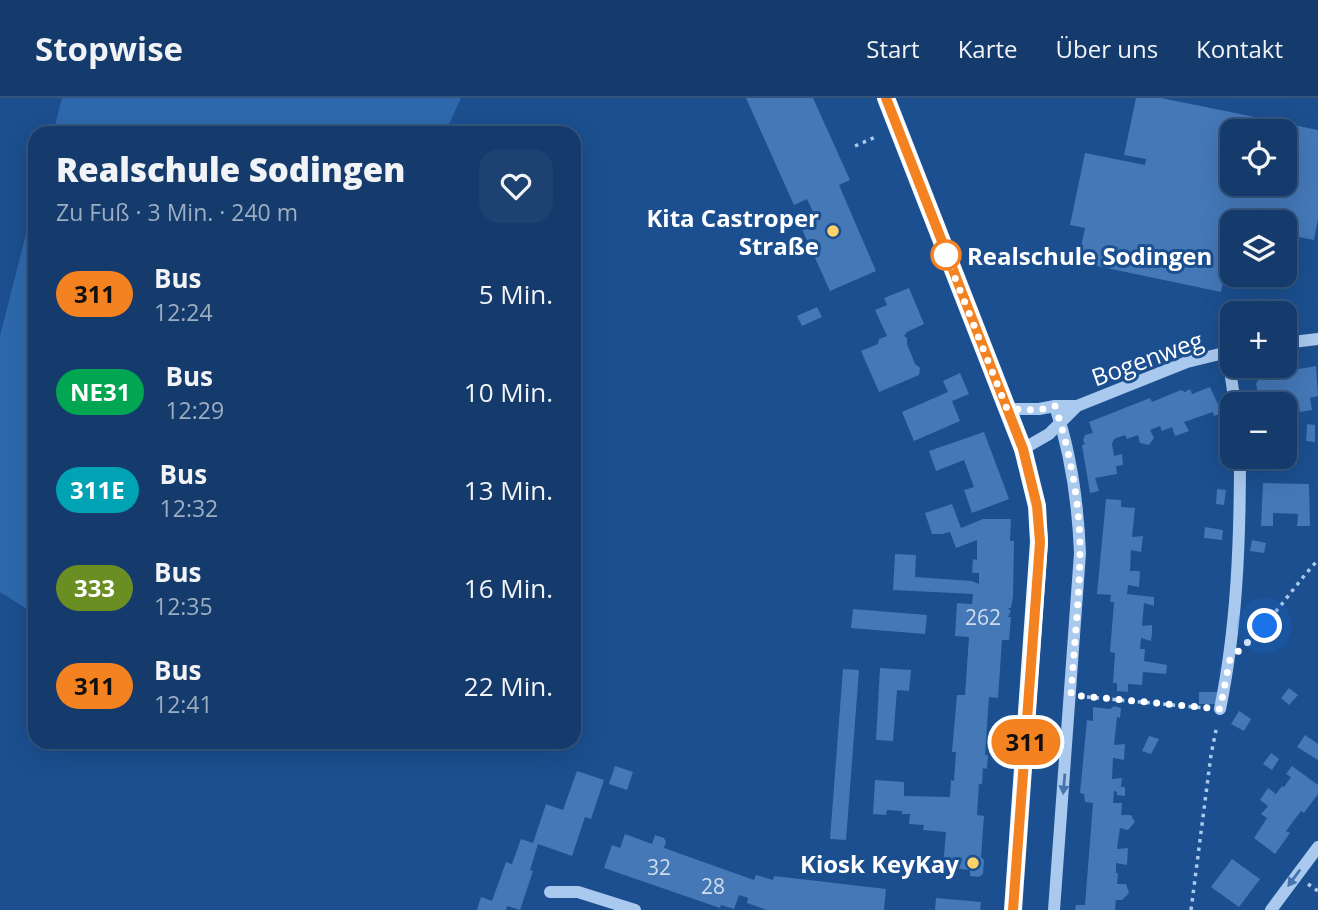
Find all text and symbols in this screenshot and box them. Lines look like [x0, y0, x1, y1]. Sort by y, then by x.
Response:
text: Stopwise [35, 26, 183, 71]
text: Start [866, 32, 920, 65]
text: Karte [958, 32, 1018, 65]
text: Über uns [1056, 32, 1158, 65]
text: Kontakt [1196, 32, 1283, 65]
map controls [1220, 119, 1297, 469]
button: locate [1220, 119, 1297, 196]
text: Realschule Sodingen [56, 147, 405, 192]
button: heart [479, 149, 553, 223]
text: Zu Fuß · 3 Min. · 240 m [56, 196, 298, 228]
place label: Kita Castroper Straße [646, 201, 819, 262]
button: layers [1220, 210, 1297, 287]
marker: Kita Castroper Straße [825, 223, 841, 239]
place label: Realschule Sodingen [967, 239, 1212, 272]
marker: Realschule Sodingen [931, 240, 961, 270]
text: Bus [154, 260, 201, 296]
text: 5 Min. [479, 276, 553, 312]
text: 311 [74, 277, 115, 310]
text: 12:24 [154, 296, 213, 328]
button: + [1220, 301, 1297, 378]
street label: Bogenweg [1087, 323, 1207, 393]
text: Bus [165, 358, 213, 394]
text: 10 Min. [464, 374, 553, 410]
text: NE31 [70, 375, 130, 408]
button: − [1220, 392, 1297, 469]
text: 12:29 [165, 394, 224, 426]
text: Bus [160, 456, 207, 492]
text: 13 Min. [464, 472, 553, 508]
text: 311E [70, 473, 125, 506]
text: 12:32 [160, 492, 218, 524]
text: Bus [154, 554, 201, 590]
text: 16 Min. [464, 570, 553, 606]
text: 333 [74, 571, 115, 604]
text: 12:35 [154, 590, 213, 622]
house number: 262 [965, 603, 1001, 631]
your location [1247, 608, 1282, 643]
text: Bus [154, 652, 201, 688]
text: 22 Min. [464, 668, 553, 704]
text: 311 [74, 669, 115, 702]
text: 12:41 [154, 688, 213, 720]
line badge: 311 [986, 719, 1066, 765]
text: 311 [1005, 725, 1047, 758]
one-way arrow [1058, 773, 1069, 795]
place label: Kiosk KeyKay [800, 847, 959, 880]
house number: 32 [647, 853, 671, 881]
marker: Kiosk KeyKay [965, 855, 981, 871]
one-way arrow [1287, 869, 1301, 887]
house number: 28 [701, 872, 725, 900]

